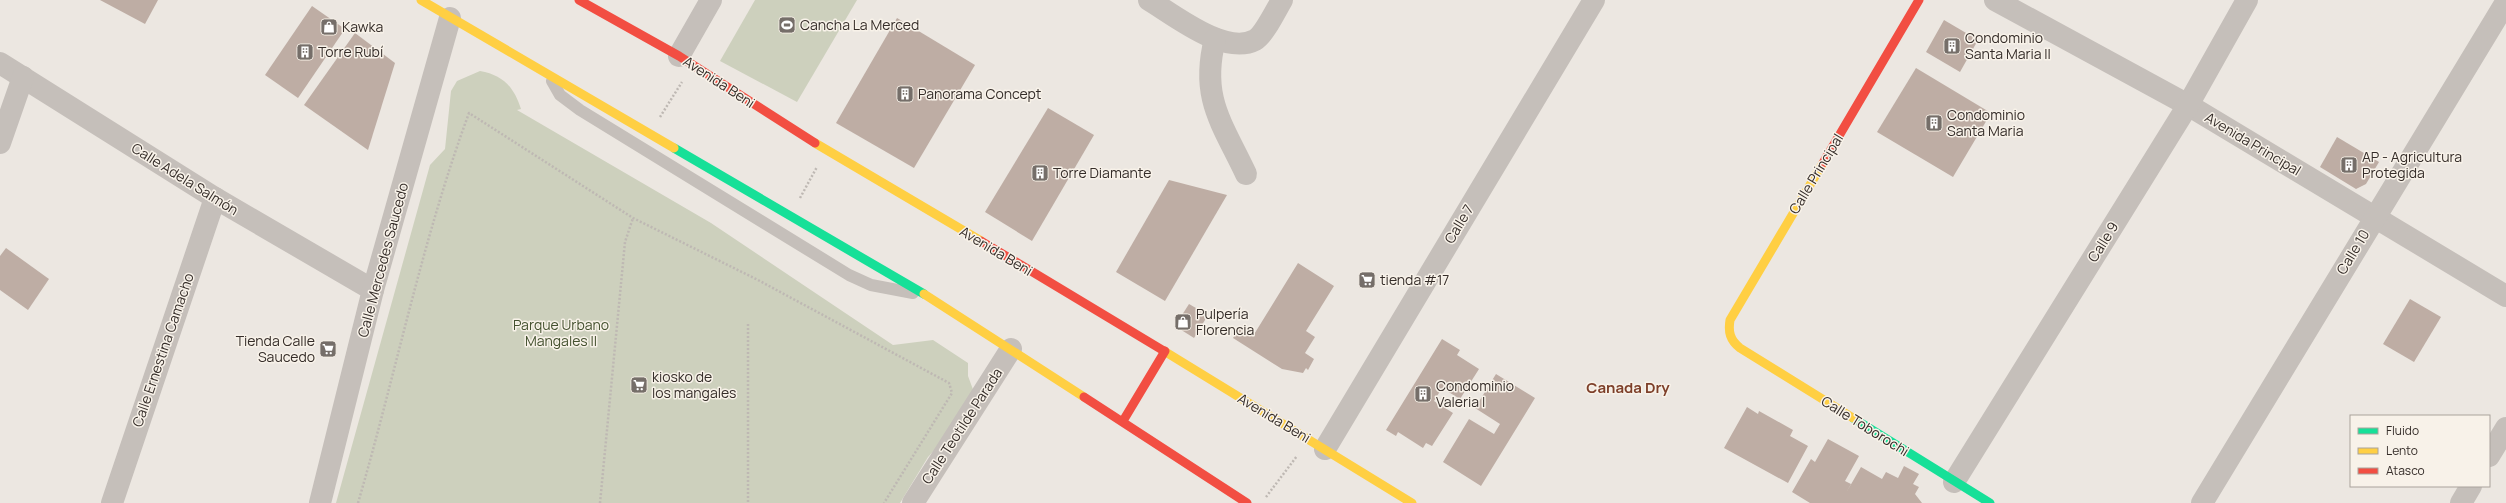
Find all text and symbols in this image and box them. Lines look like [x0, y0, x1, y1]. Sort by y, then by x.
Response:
sports icon: Cancha La Merced [777, 15, 797, 35]
place label: Cancha La Merced [800, 15, 919, 34]
shop icon: Kawka [319, 17, 339, 37]
place label: Kawka [342, 17, 383, 36]
place label: Condominio Santa Maria II [1965, 28, 2051, 63]
building icon: Condominio Santa Maria II [1942, 36, 1962, 56]
building icon: Torre Rubí [295, 42, 315, 62]
place label: Torre Rubí [318, 42, 383, 61]
street label: Avenida Beni [680, 51, 759, 112]
building icon: Panorama Concept [895, 84, 915, 104]
place label: Panorama Concept [918, 84, 1042, 103]
place label: Condominio Santa Maria [1947, 105, 2025, 140]
street label: Avenida Principal [2202, 107, 2305, 180]
building icon: Condominio Santa Maria [1924, 113, 1944, 133]
street label: Calle Principal [1784, 130, 1847, 217]
street label: Calle Adela Salmón [128, 138, 242, 219]
place label: AP - Agricultura Protegida [2362, 147, 2462, 182]
building icon: AP - Agricultura Protegida [2339, 155, 2359, 175]
building icon: Torre Diamante [1030, 163, 1050, 183]
place label: Torre Diamante [1053, 163, 1151, 182]
street label: Calle Mercedes Saucedo [353, 180, 412, 339]
street label: Calle 7 [1440, 201, 1478, 247]
street label: Calle 9 [2083, 218, 2122, 265]
street label: Avenida Beni [956, 221, 1036, 280]
street label: Calle 10 [2332, 226, 2373, 278]
street label: Calle Ernestina Camacho [127, 270, 198, 429]
supermarket icon: tienda #17 [1357, 270, 1377, 290]
place label: tienda #17 [1380, 270, 1449, 289]
place label: Pulpería Florencia [1196, 304, 1254, 339]
shop icon: Pulpería Florencia [1173, 312, 1193, 332]
park label: Parque Urbano Mangales II [513, 315, 609, 350]
place label: Tienda Calle Saucedo [236, 331, 315, 366]
supermarket icon: Tienda Calle Saucedo [318, 339, 338, 359]
street label: Calle Teotilde Parada [917, 364, 1006, 487]
place label: kiosko de los mangales [652, 367, 736, 402]
supermarket icon: kiosko de los mangales [629, 375, 649, 395]
place label: Condominio Valeria I [1436, 376, 1514, 411]
district label: Canada Dry [1586, 377, 1670, 398]
building icon: Condominio Valeria I [1413, 384, 1433, 404]
street label: Avenida Beni [1234, 388, 1314, 447]
street label: Calle Toborochi [1818, 391, 1913, 460]
legend [2350, 415, 2490, 487]
text: Fluido [2386, 422, 2419, 439]
text: Lento [2386, 442, 2418, 459]
text: Atasco [2386, 462, 2425, 479]

